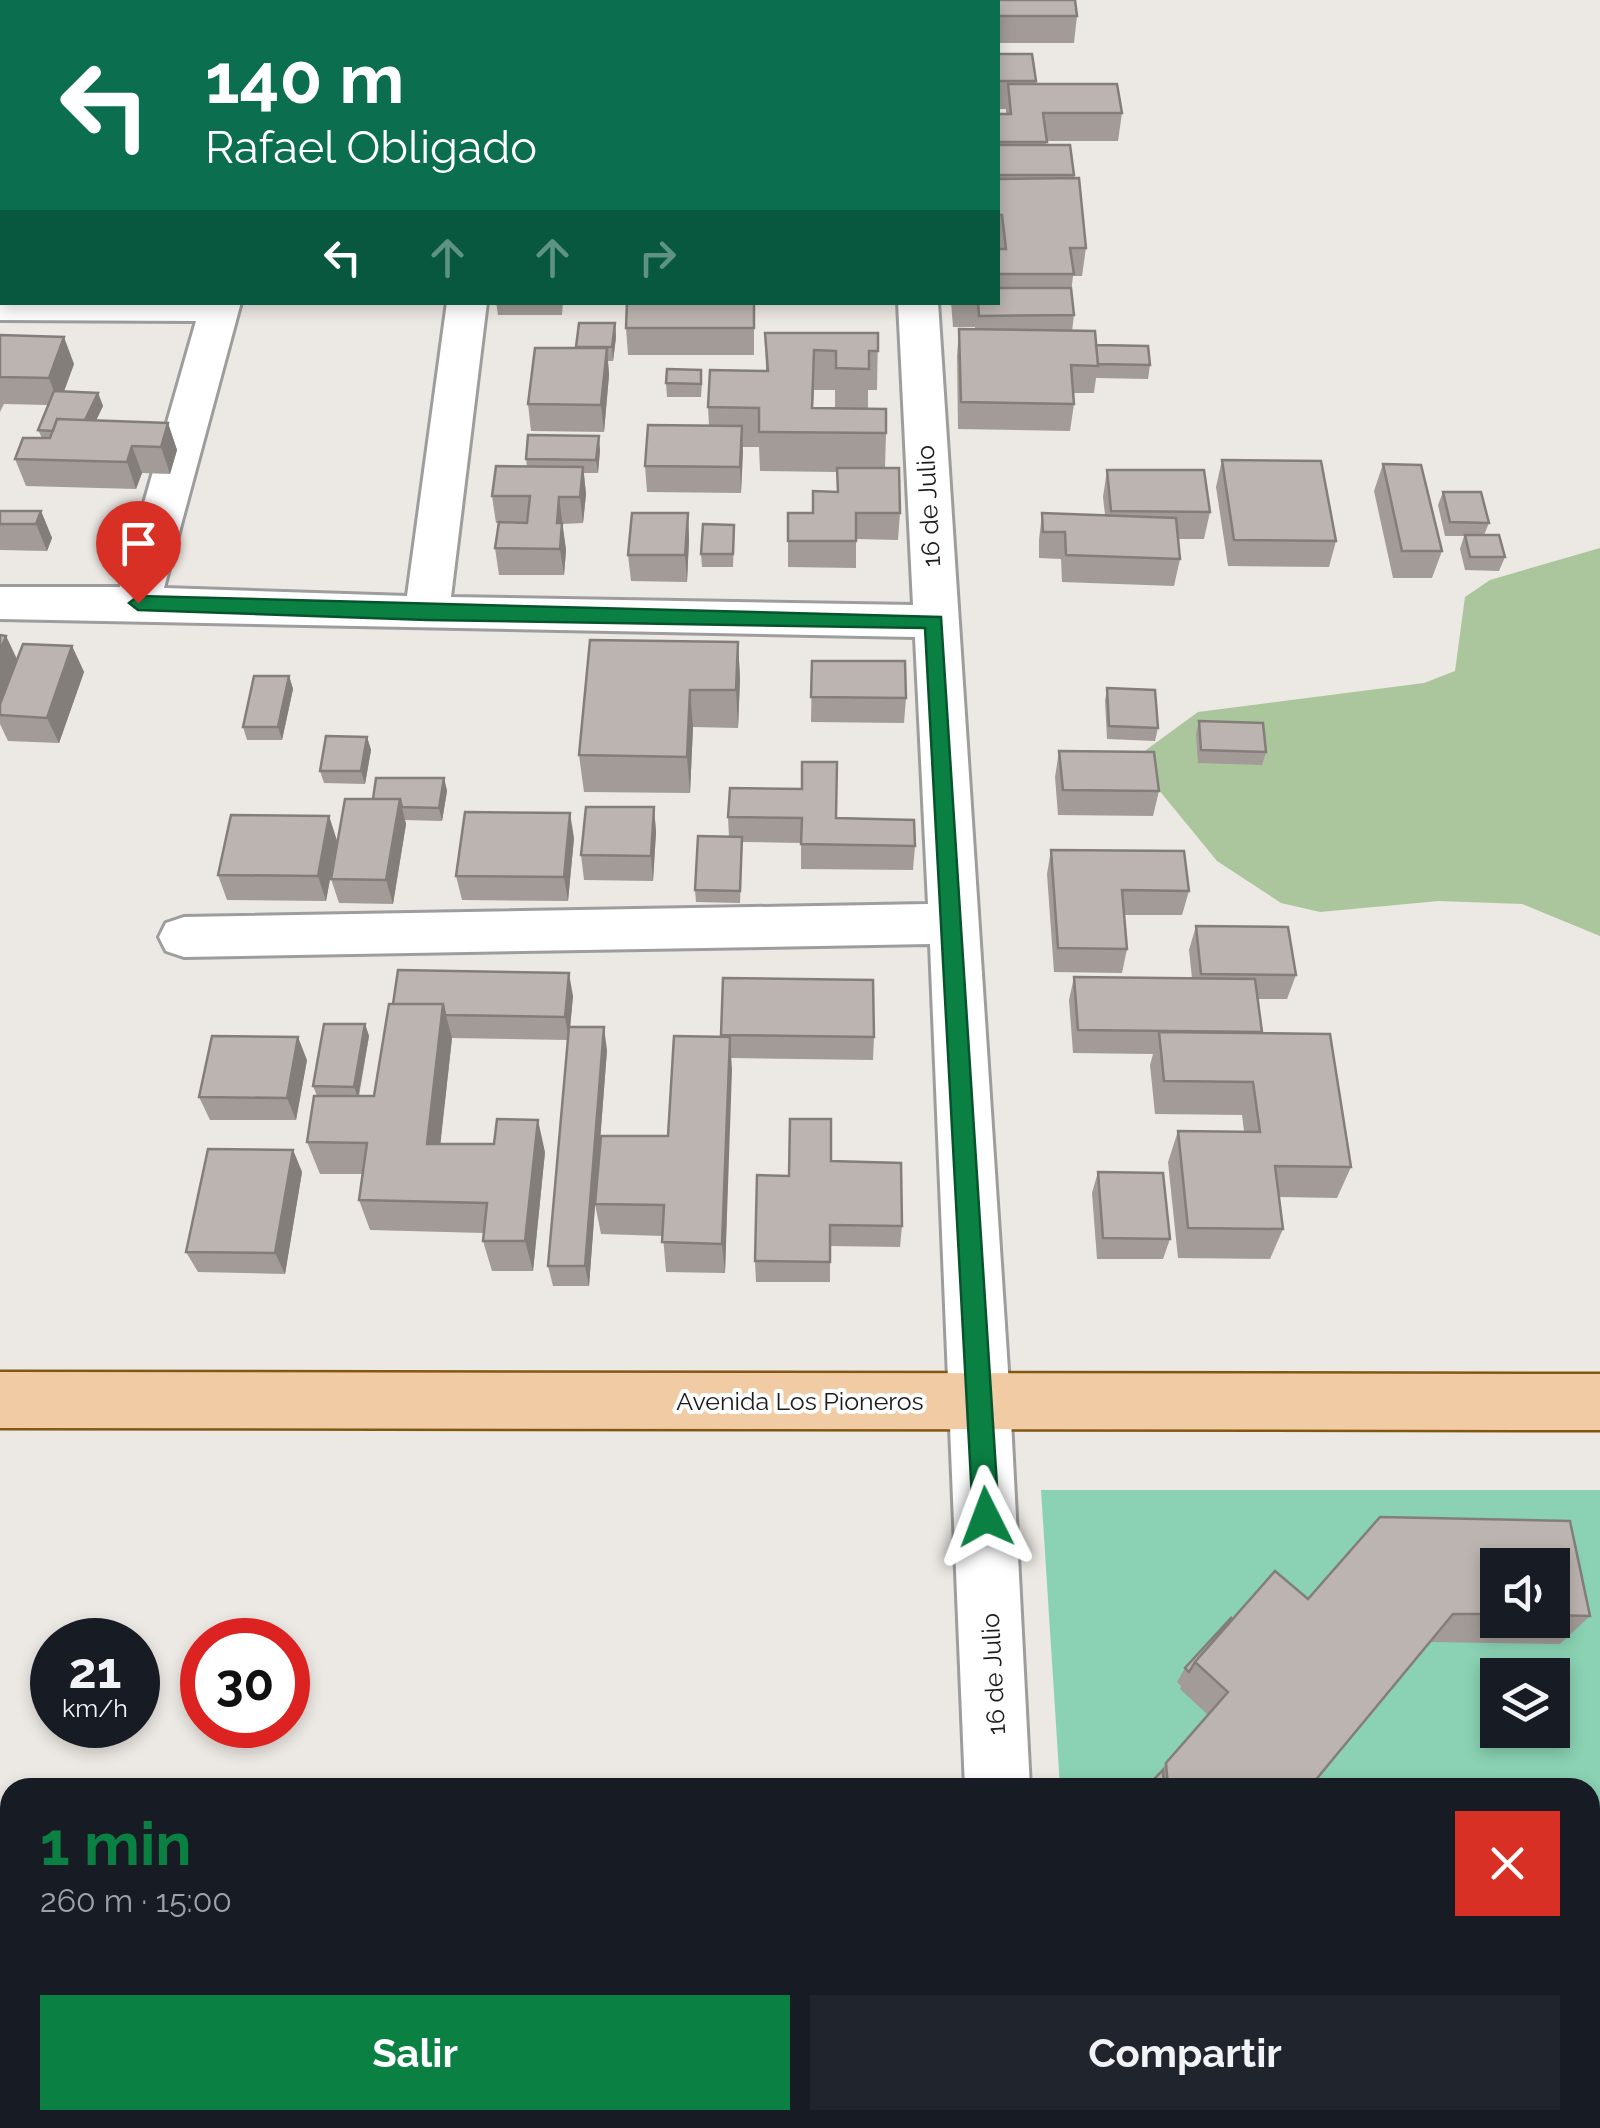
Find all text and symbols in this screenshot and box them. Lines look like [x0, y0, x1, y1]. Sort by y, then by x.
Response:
text: 140 m [205, 37, 405, 119]
icon: left [40, 40, 170, 170]
text: Rafael Obligado [205, 121, 537, 174]
icon: left [315, 230, 370, 285]
icon: ahead [420, 230, 475, 285]
icon: ahead [525, 230, 580, 285]
icon: right [630, 230, 685, 285]
street label: 16 de Julio [910, 444, 946, 568]
pin [96, 501, 181, 604]
icon: arrive [111, 516, 166, 571]
street label: Avenida Los Pioneros [676, 1386, 924, 1416]
position arrow [934, 1465, 1038, 1569]
map controls [1480, 1548, 1570, 1748]
button: sound [1480, 1548, 1570, 1638]
street label: 16 de Julio [975, 1612, 1011, 1736]
speed limit sign: 30 [180, 1618, 310, 1748]
text: 21 [69, 1641, 121, 1700]
button: layers [1480, 1658, 1570, 1748]
text: km/h [62, 1693, 128, 1723]
text: 1 min [40, 1809, 191, 1879]
button: close [1455, 1811, 1560, 1916]
text: 260 m · 15:00 [40, 1882, 232, 1919]
button: Salir [40, 1995, 790, 2110]
button: Compartir [810, 1995, 1560, 2110]

